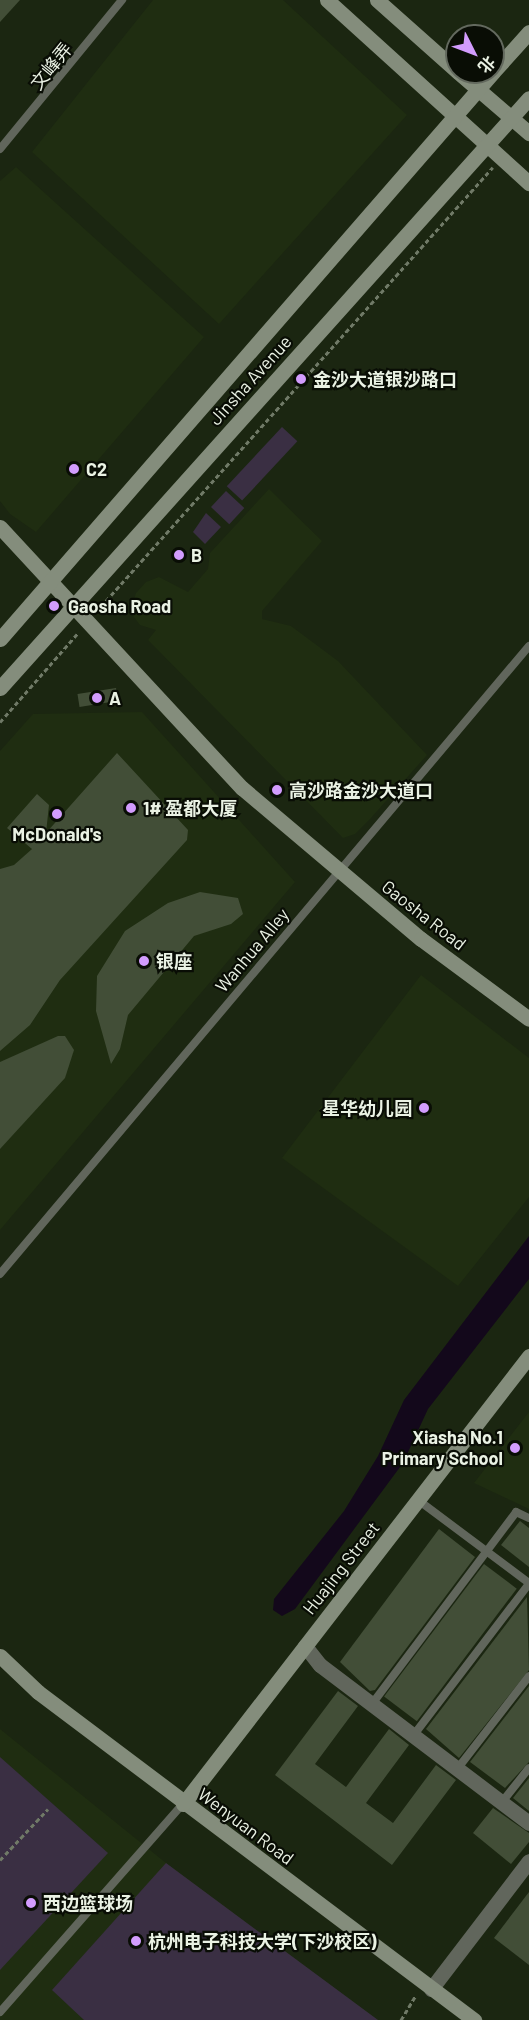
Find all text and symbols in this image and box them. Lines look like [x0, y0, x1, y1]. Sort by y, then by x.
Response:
north arrow [445, 24, 505, 84]
street label: 文峰弄 [26, 38, 76, 94]
text: 北 [475, 53, 500, 77]
street label: Jinsha Avenue [204, 331, 296, 429]
place label: 金沙大道银沙路口 [313, 368, 457, 390]
marker: 金沙大道银沙路口 [294, 372, 308, 386]
place label: C2 [86, 458, 107, 480]
marker: C2 [67, 462, 81, 476]
place label: B [191, 544, 202, 566]
marker: B [172, 548, 186, 562]
place label: Gaosha Road [68, 595, 171, 617]
marker: Gaosha Road [45, 597, 63, 615]
place label: A [109, 687, 121, 709]
marker: A [90, 691, 104, 705]
place label: 高沙路金沙大道口 [289, 779, 433, 801]
marker: 高沙路金沙大道口 [270, 783, 284, 797]
place label: 1# 盈都大厦 [143, 797, 237, 819]
marker: 1# 盈都大厦 [124, 801, 138, 815]
marker: McDonald's [50, 807, 64, 821]
place label: McDonald's [12, 823, 102, 845]
street label: Gaosha Road [378, 875, 470, 955]
street label: Wanhua Alley [211, 904, 293, 996]
place label: 银座 [156, 950, 192, 972]
marker: 银座 [137, 954, 151, 968]
place label: 星华幼儿园 [322, 1097, 412, 1119]
marker: 星华幼儿园 [417, 1101, 431, 1115]
place label: Xiasha No.1 Primary School [382, 1427, 503, 1470]
marker: Xiasha No.1 Primary School [508, 1441, 522, 1455]
street label: Huajing Street [298, 1517, 384, 1619]
street label: Wenyuan Road [194, 1783, 298, 1869]
place label: 西边篮球场 [43, 1892, 133, 1914]
marker: 西边篮球场 [24, 1896, 38, 1910]
place label: 杭州电子科技大学(下沙校区) [148, 1930, 376, 1952]
marker: 杭州电子科技大学(下沙校区) [129, 1934, 143, 1948]

